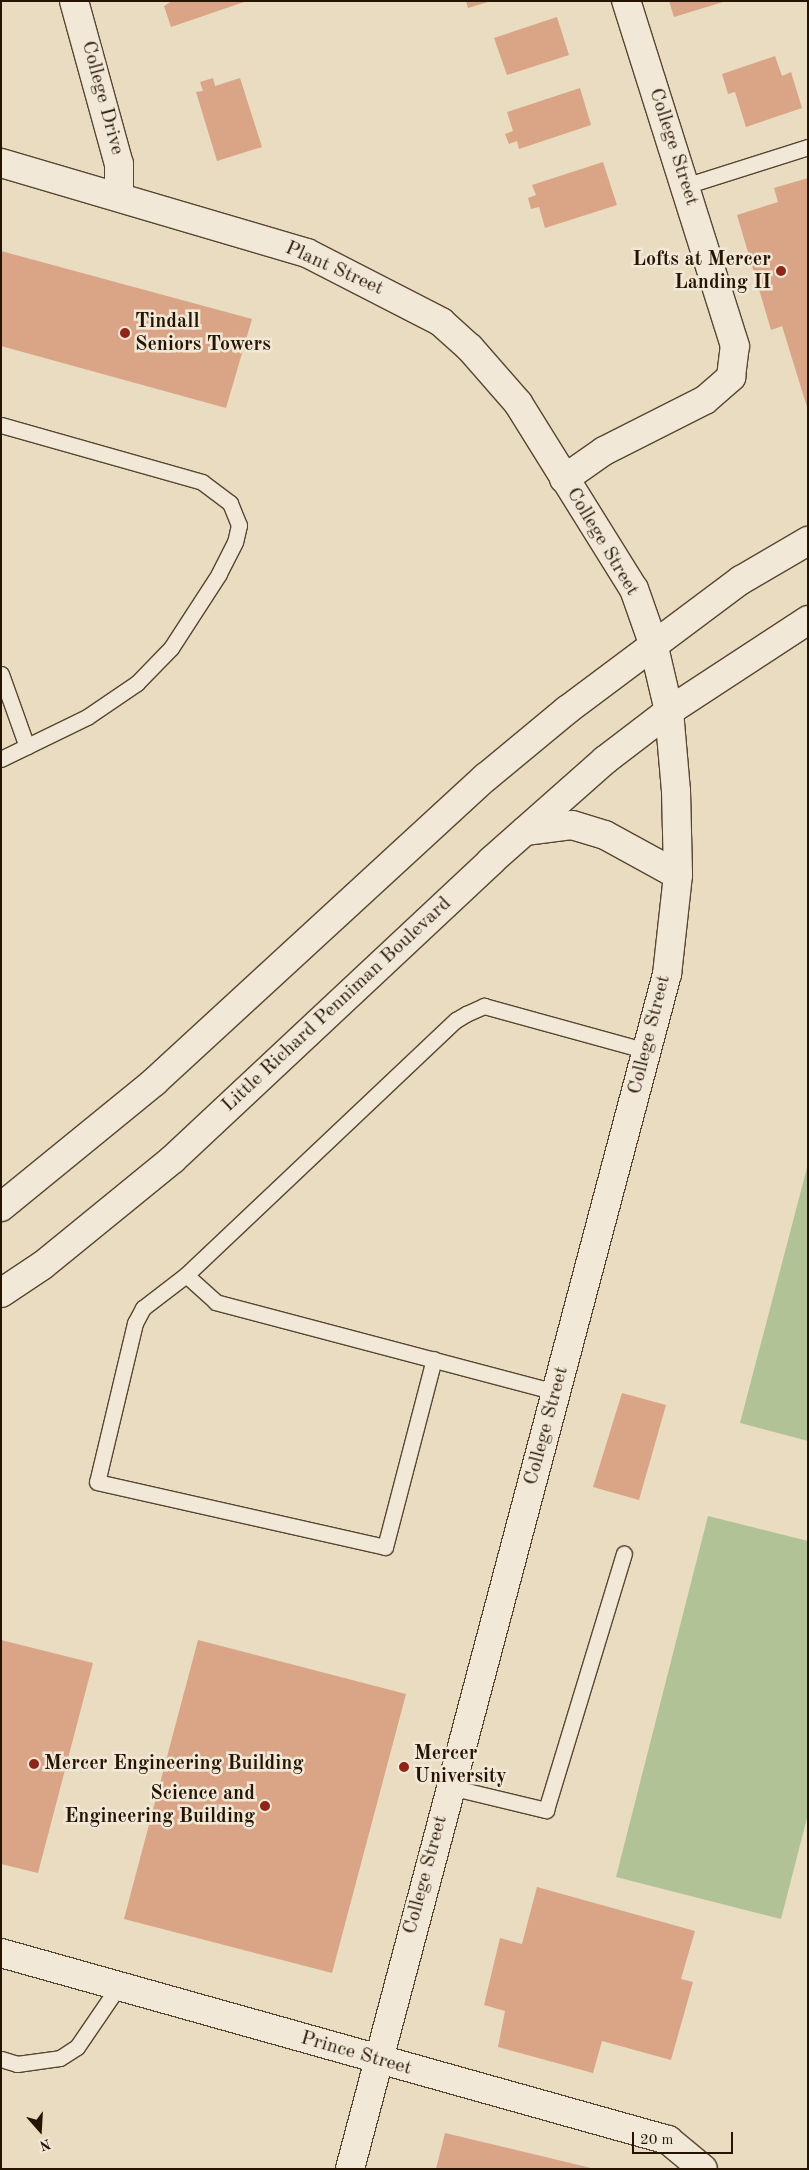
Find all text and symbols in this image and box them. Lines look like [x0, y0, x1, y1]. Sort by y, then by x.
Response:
street label: College Drive [75, 38, 129, 158]
street label: College Street [643, 85, 703, 209]
street label: Plant Street [281, 237, 387, 301]
place label: Lofts at Mercer Landing II [633, 248, 771, 295]
marker: Lofts at Mercer Landing II [775, 265, 787, 277]
place label: Tindall Seniors Towers [135, 310, 271, 357]
marker: Tindall Seniors Towers [119, 327, 131, 339]
street label: College Street [560, 484, 644, 600]
street label: Little Richard Penniman Boulevard [217, 892, 457, 1118]
street label: College Street [624, 973, 676, 1097]
street label: College Street [520, 1364, 574, 1488]
place label: Mercer University [414, 1743, 507, 1790]
place label: Mercer Engineering Building [44, 1752, 303, 1776]
marker: Mercer Engineering Building [28, 1758, 40, 1770]
marker: Mercer University [398, 1761, 410, 1773]
place label: Science and Engineering Building [65, 1782, 255, 1829]
marker: Science and Engineering Building [259, 1800, 271, 1812]
street label: College Street [399, 1813, 453, 1937]
street label: Prince Street [298, 2027, 414, 2081]
north arrow [15, 2105, 65, 2155]
scale bar [634, 2122, 735, 2154]
text: 20 m [640, 2133, 674, 2148]
text: N [38, 2136, 52, 2153]

